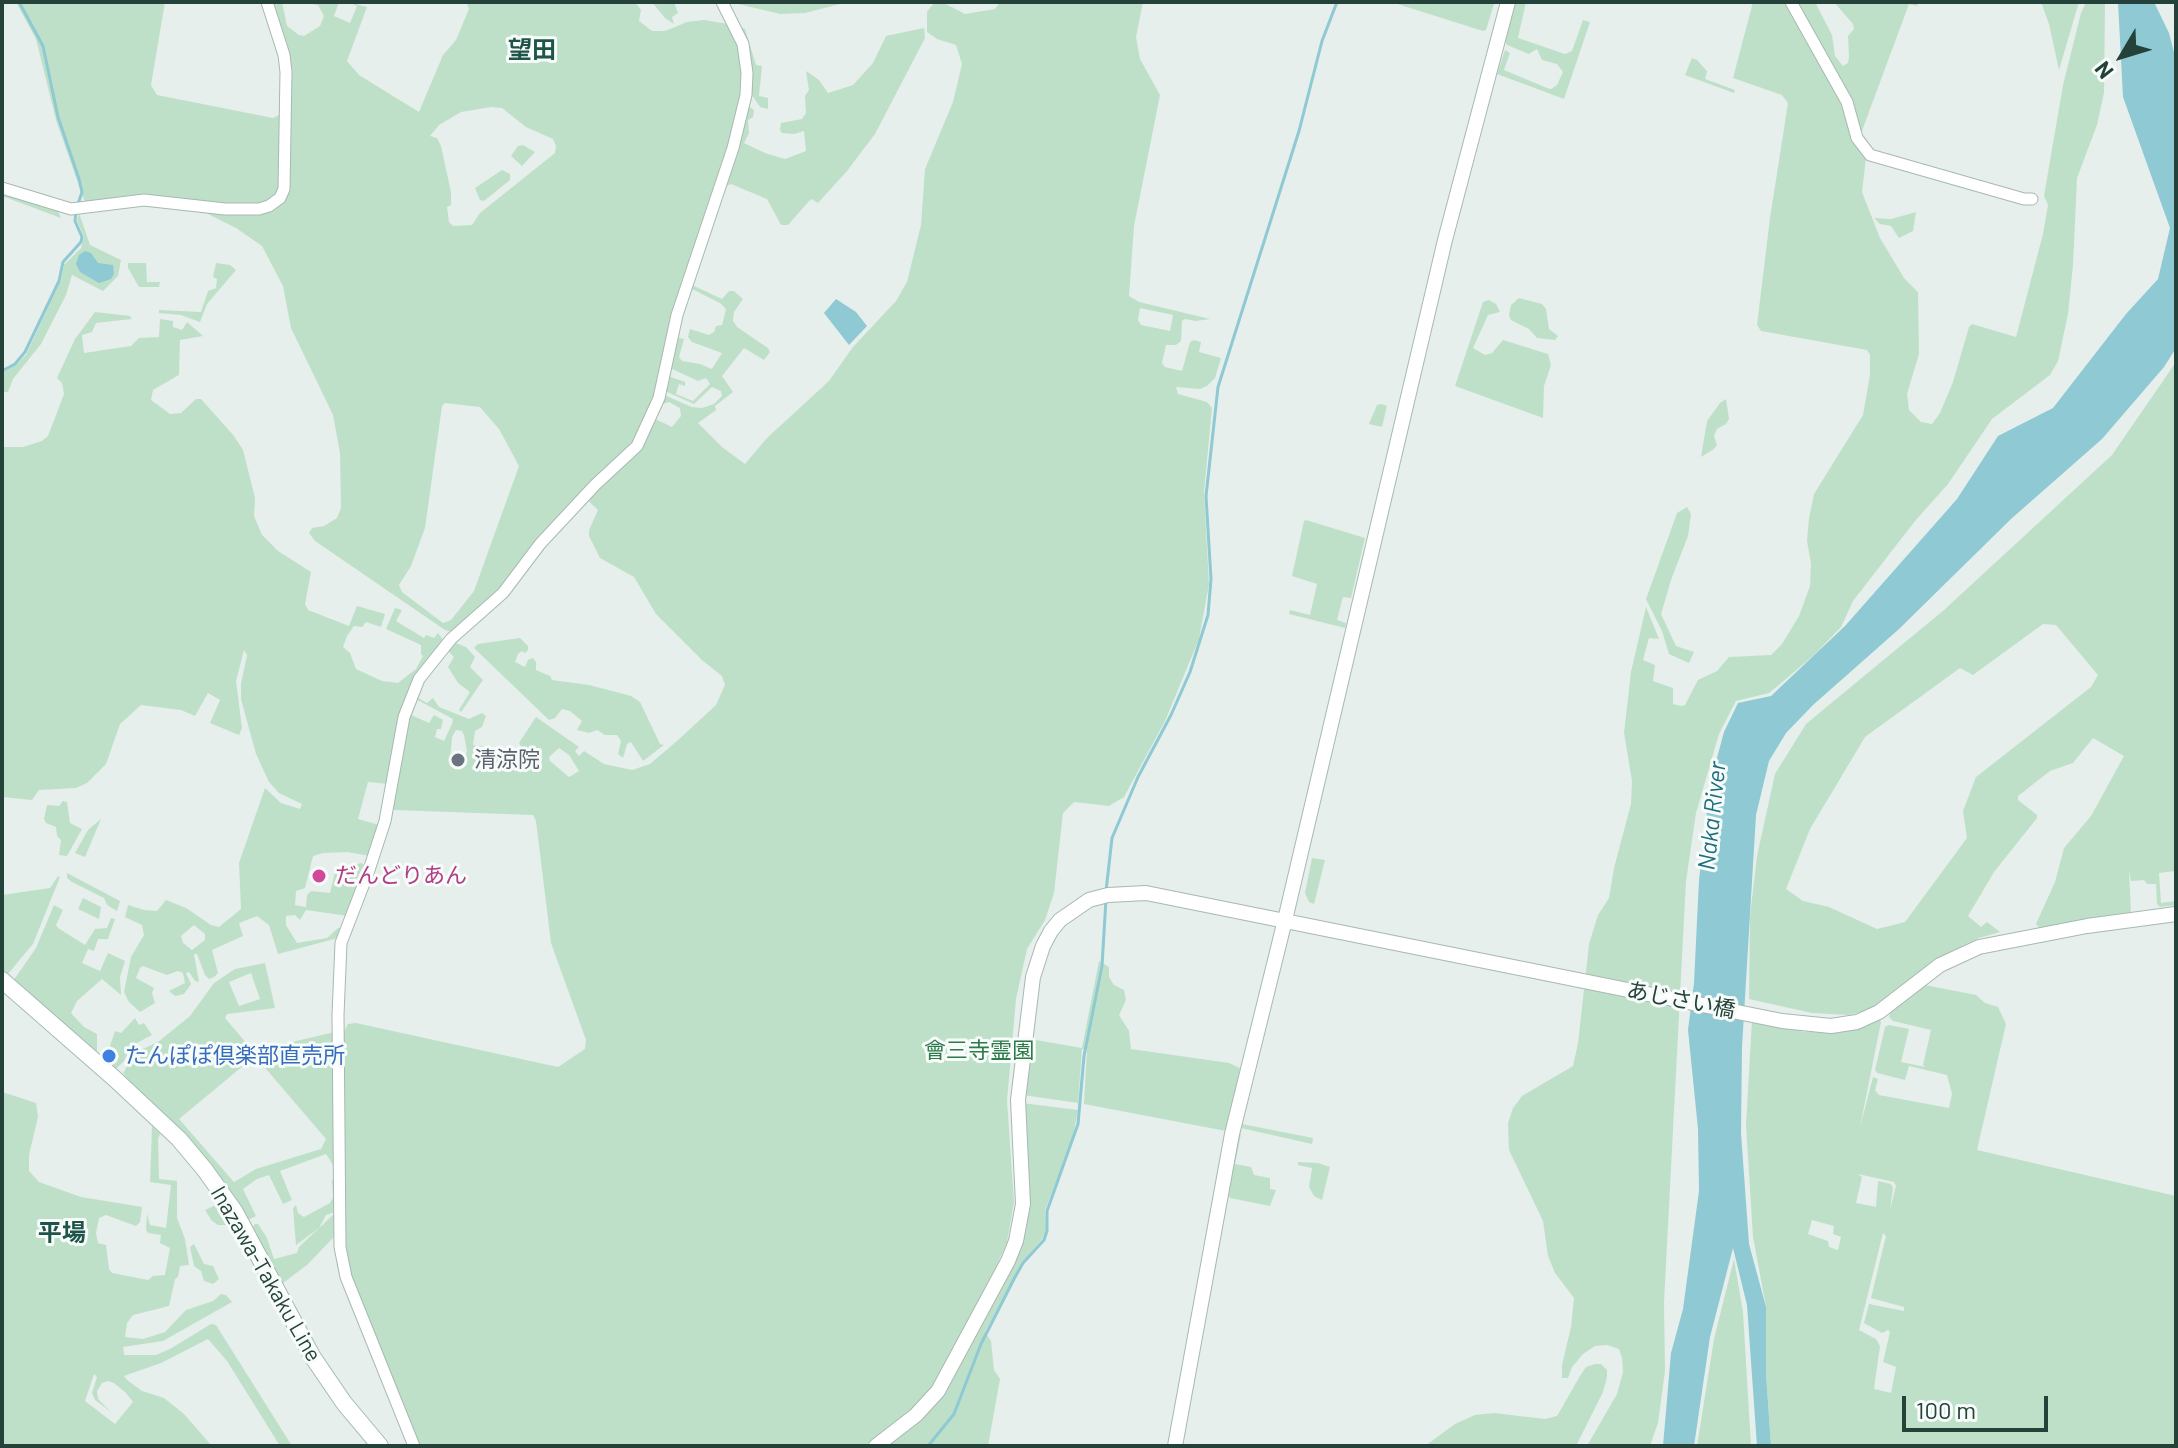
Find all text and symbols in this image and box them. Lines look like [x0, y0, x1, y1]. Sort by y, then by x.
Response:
north arrow [2082, 16, 2162, 96]
district label: 望田 [508, 36, 556, 64]
text: N [2088, 57, 2118, 85]
place label: 清涼院 [474, 747, 540, 773]
marker: 清涼院 [449, 751, 467, 769]
water label: Naka River [1692, 760, 1732, 872]
place label: だんどりあん [335, 863, 467, 889]
marker: だんどりあん [310, 867, 328, 885]
street label: あじさい橋 [1624, 977, 1738, 1023]
park label: 會三寺霊園 [924, 1038, 1034, 1064]
place label: たんぽぽ倶楽部直売所 [125, 1043, 345, 1069]
marker: たんぽぽ倶楽部直売所 [100, 1047, 118, 1065]
street label: Inazawa-Takaku Line [205, 1182, 327, 1366]
district label: 平場 [38, 1219, 86, 1247]
scale bar [1906, 1380, 2052, 1430]
text: 100 m [1916, 1395, 1976, 1424]

